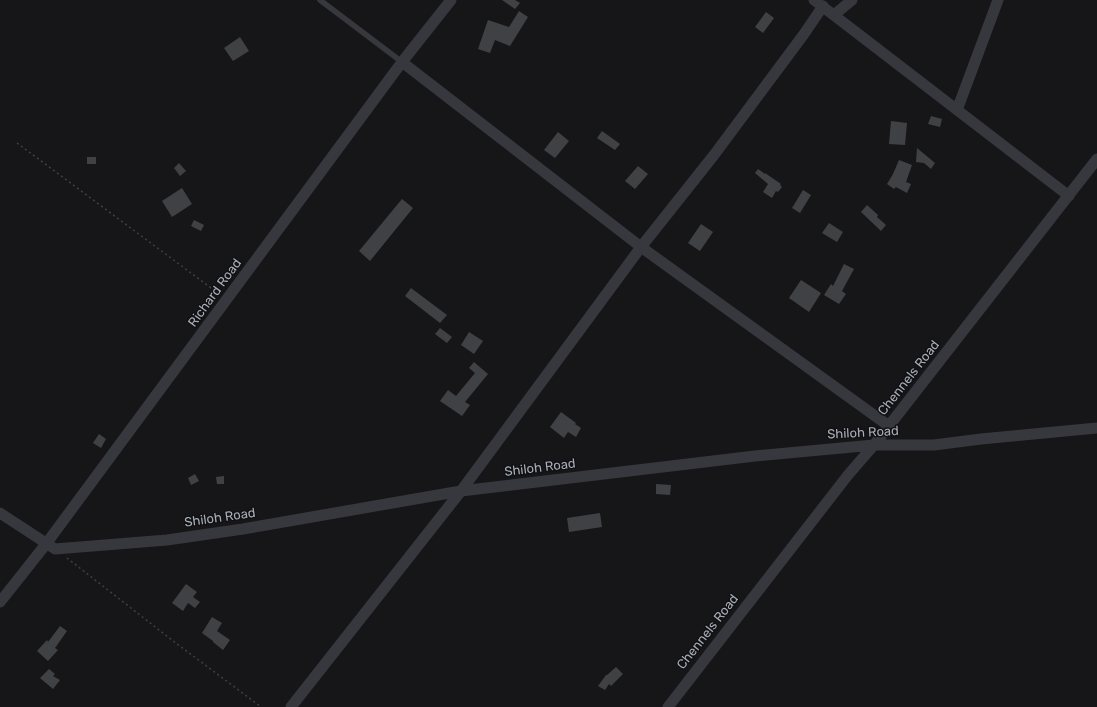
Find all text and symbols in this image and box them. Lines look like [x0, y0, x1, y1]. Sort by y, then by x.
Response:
street label: Richard Road [185, 256, 245, 330]
street label: Chennels Road [875, 337, 943, 419]
street label: Shiloh Road [827, 423, 899, 443]
street label: Shiloh Road [503, 456, 577, 480]
street label: Shiloh Road [183, 505, 257, 531]
street label: Chennels Road [674, 591, 742, 673]

